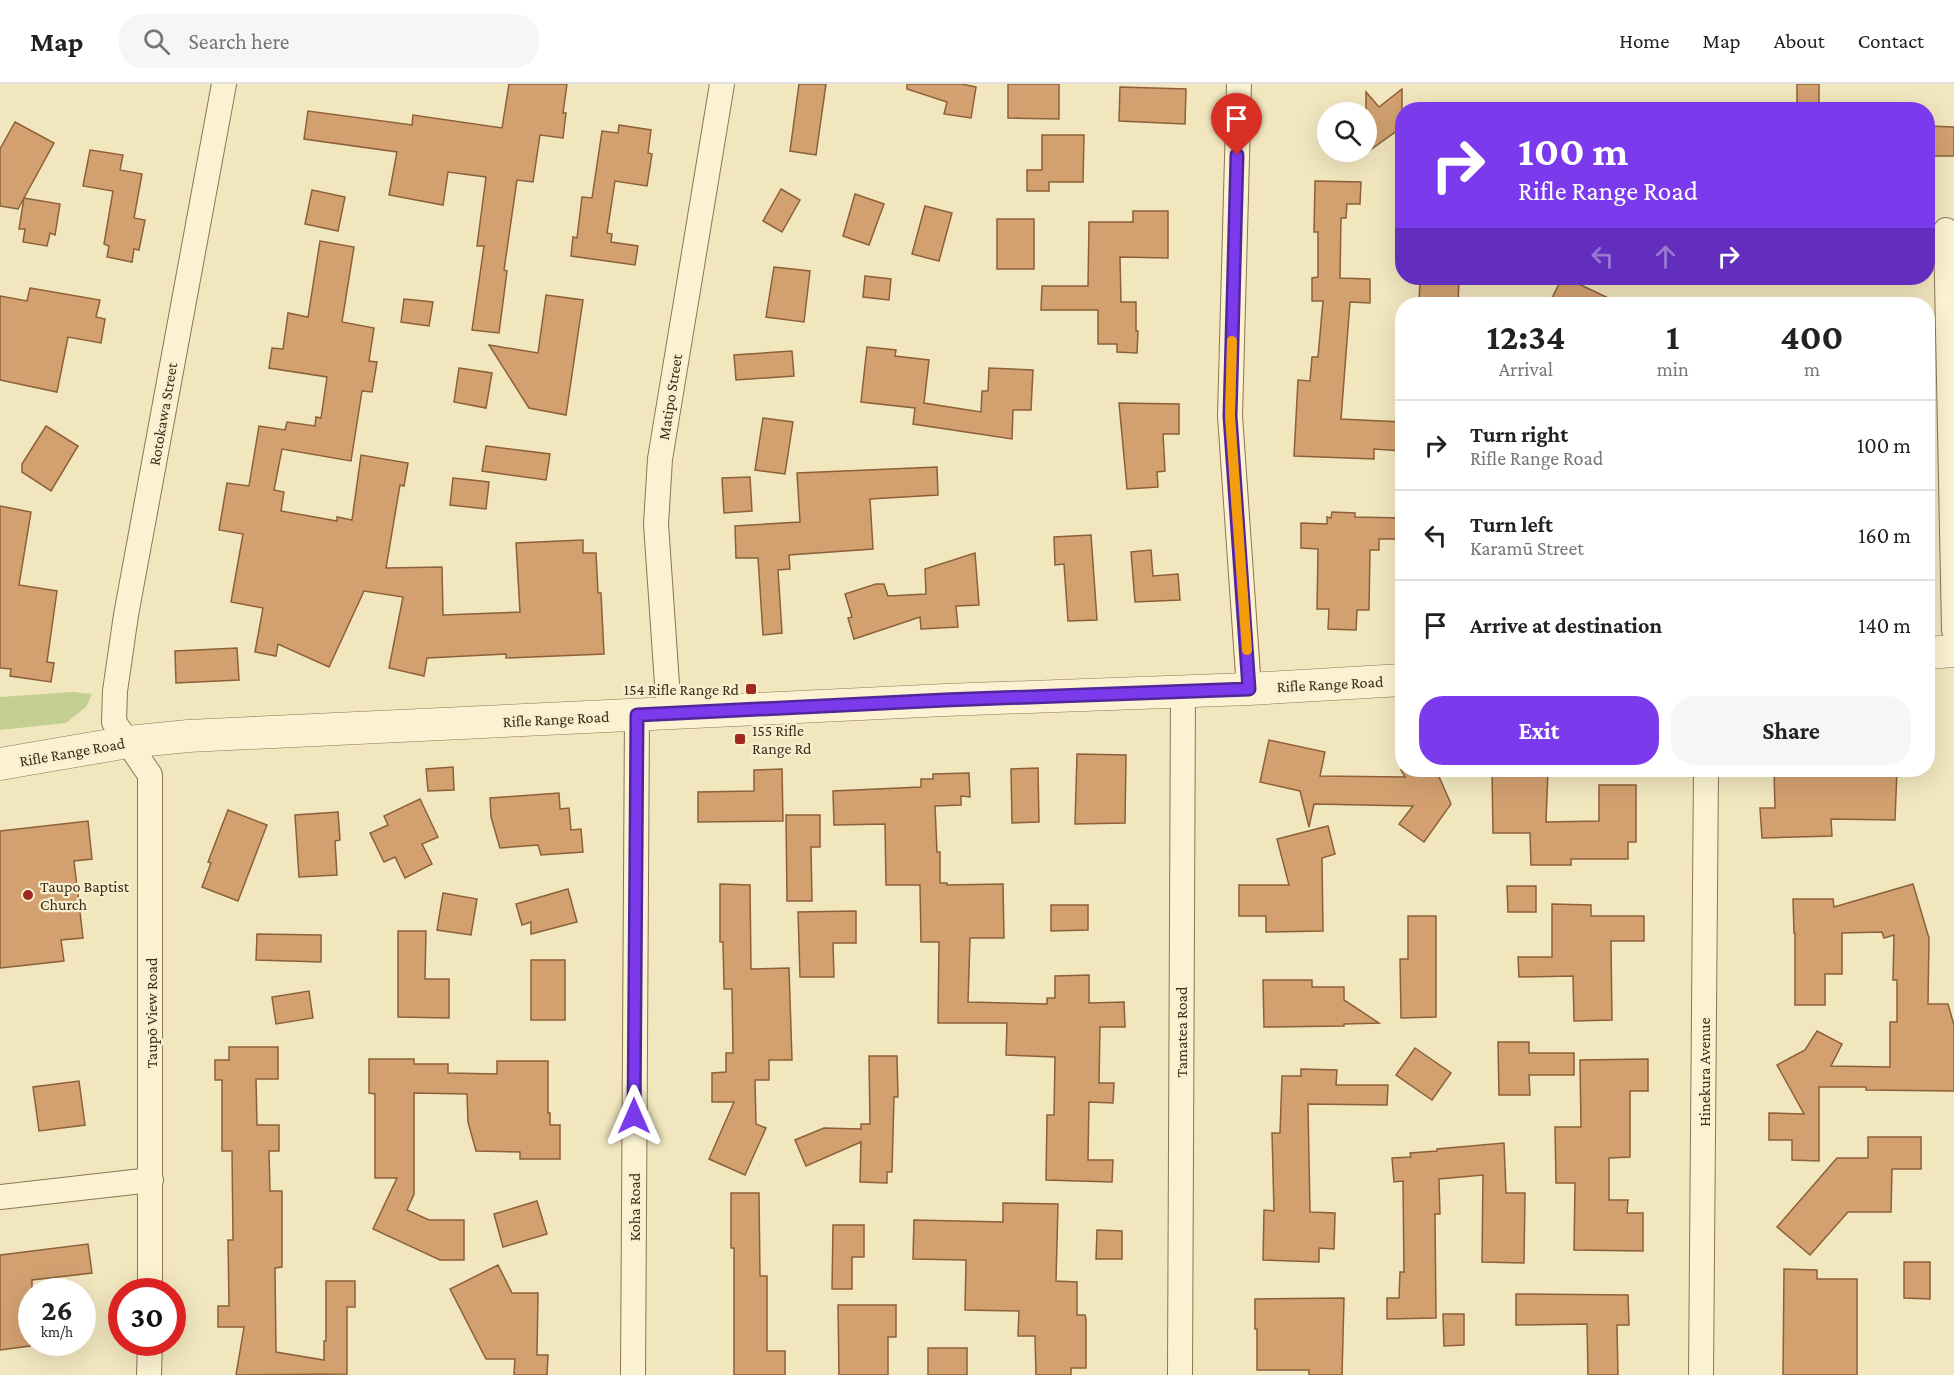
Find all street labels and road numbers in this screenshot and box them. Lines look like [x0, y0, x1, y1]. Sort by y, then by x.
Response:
street label: Matipo Street [655, 352, 686, 441]
street label: Rotokawa Street [146, 361, 181, 467]
street label: Rifle Range Road [1276, 673, 1384, 696]
street label: Rifle Range Road [502, 708, 610, 731]
street label: Rifle Range Road [18, 734, 127, 771]
street label: Taupō View Road [143, 957, 161, 1068]
street label: Tamatea Road [1173, 986, 1190, 1077]
street label: Hinekura Avenue [1696, 1017, 1713, 1127]
street label: Koha Road [626, 1172, 643, 1241]

